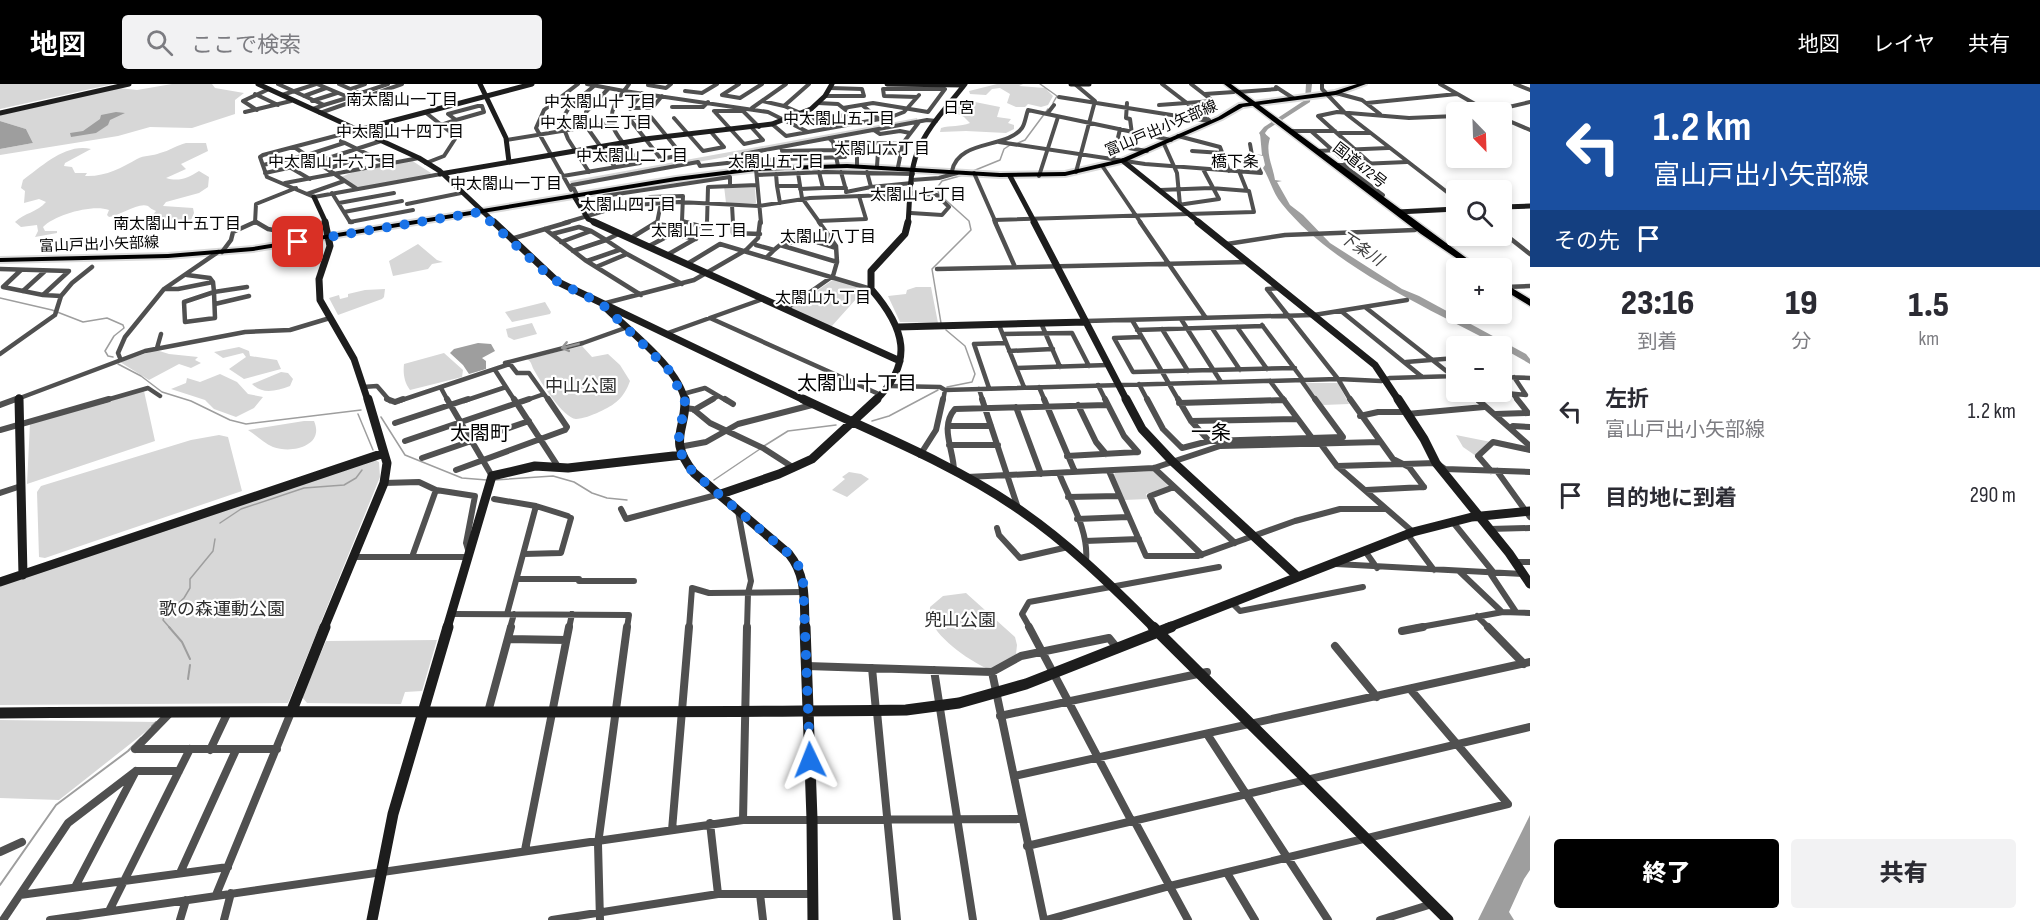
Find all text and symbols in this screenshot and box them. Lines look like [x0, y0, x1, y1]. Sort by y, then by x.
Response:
search box [122, 15, 542, 69]
icon: search [143, 26, 176, 59]
text: 地図 [30, 29, 86, 62]
text: ここで検索 [191, 32, 301, 59]
text: 地図 [1798, 32, 1840, 57]
text: レイヤ [1873, 32, 1935, 57]
text: 共有 [1968, 32, 2010, 57]
district label: 南太閤山一丁目 [346, 91, 458, 110]
district label: 中太閤山十丁目 [544, 93, 656, 112]
street label: 富山戸出小矢部線 [1102, 96, 1220, 161]
district label: 日宮 [943, 99, 975, 118]
north arrow [1446, 102, 1512, 168]
map controls [1446, 102, 1512, 402]
text: 1.2 km [1653, 102, 1751, 153]
icon: left [1554, 108, 1632, 186]
district label: 中太閤山五丁目 [783, 110, 895, 129]
district label: 中太閤山三丁目 [540, 114, 652, 133]
district label: 中太閤山十四丁目 [336, 123, 464, 142]
street label: 国道472号 [1329, 138, 1390, 192]
district label: 太閤山六丁目 [834, 140, 930, 159]
district label: 中太閤山二丁目 [576, 147, 688, 166]
district label: 中太閤山十六丁目 [268, 153, 396, 172]
district label: 太閤山五丁目 [728, 153, 824, 172]
district label: 橋下条 [1211, 153, 1259, 172]
text: 富山戸出小矢部線 [1653, 160, 1869, 192]
district label: 中太閤山一丁目 [450, 175, 562, 194]
button: search [1446, 180, 1512, 246]
district label: 太閤山七丁目 [870, 186, 966, 205]
district label: 太閤山四丁目 [580, 196, 676, 215]
district label: 南太閤山十五丁目 [113, 215, 241, 234]
pin [272, 216, 323, 267]
district label: 太閤山三丁目 [651, 222, 747, 241]
icon: arrive [1632, 222, 1665, 255]
icon: arrive [281, 225, 314, 258]
district label: 太閤山八丁目 [780, 228, 876, 247]
water label: 下条川 [1336, 228, 1388, 271]
text: その先 [1554, 228, 1620, 255]
street label: 富山戸出小矢部線 [39, 233, 159, 256]
button: + [1446, 258, 1512, 324]
text: 23:16 [1621, 282, 1694, 325]
text: 19 [1785, 282, 1818, 325]
text: 1.5 [1908, 284, 1949, 327]
district label: 太閤山九丁目 [775, 289, 871, 308]
text: km [1919, 327, 1939, 351]
text: 到着 [1638, 330, 1678, 354]
text: 分 [1791, 330, 1811, 354]
button: − [1446, 336, 1512, 402]
one-way arrow [560, 341, 579, 353]
district label: 太閤山十丁目 [797, 372, 917, 396]
park label: 中山公園 [545, 376, 617, 397]
text: 左折 [1605, 386, 1649, 413]
icon: left [1554, 395, 1587, 428]
text: 1.2 km [1968, 398, 2016, 425]
text: 富山戸出小矢部線 [1605, 418, 1765, 442]
district label: 一条 [1191, 421, 1231, 445]
district label: 太閤町 [450, 422, 510, 446]
icon: arrive [1554, 479, 1587, 512]
text: 290 m [1970, 482, 2016, 509]
text: 目的地に到着 [1605, 485, 1737, 512]
park label: 歌の森運動公園 [159, 599, 285, 620]
park label: 兜山公園 [924, 610, 996, 631]
position arrow [778, 728, 842, 792]
button: 終了 [1554, 839, 1779, 908]
button: 共有 [1791, 839, 2016, 908]

